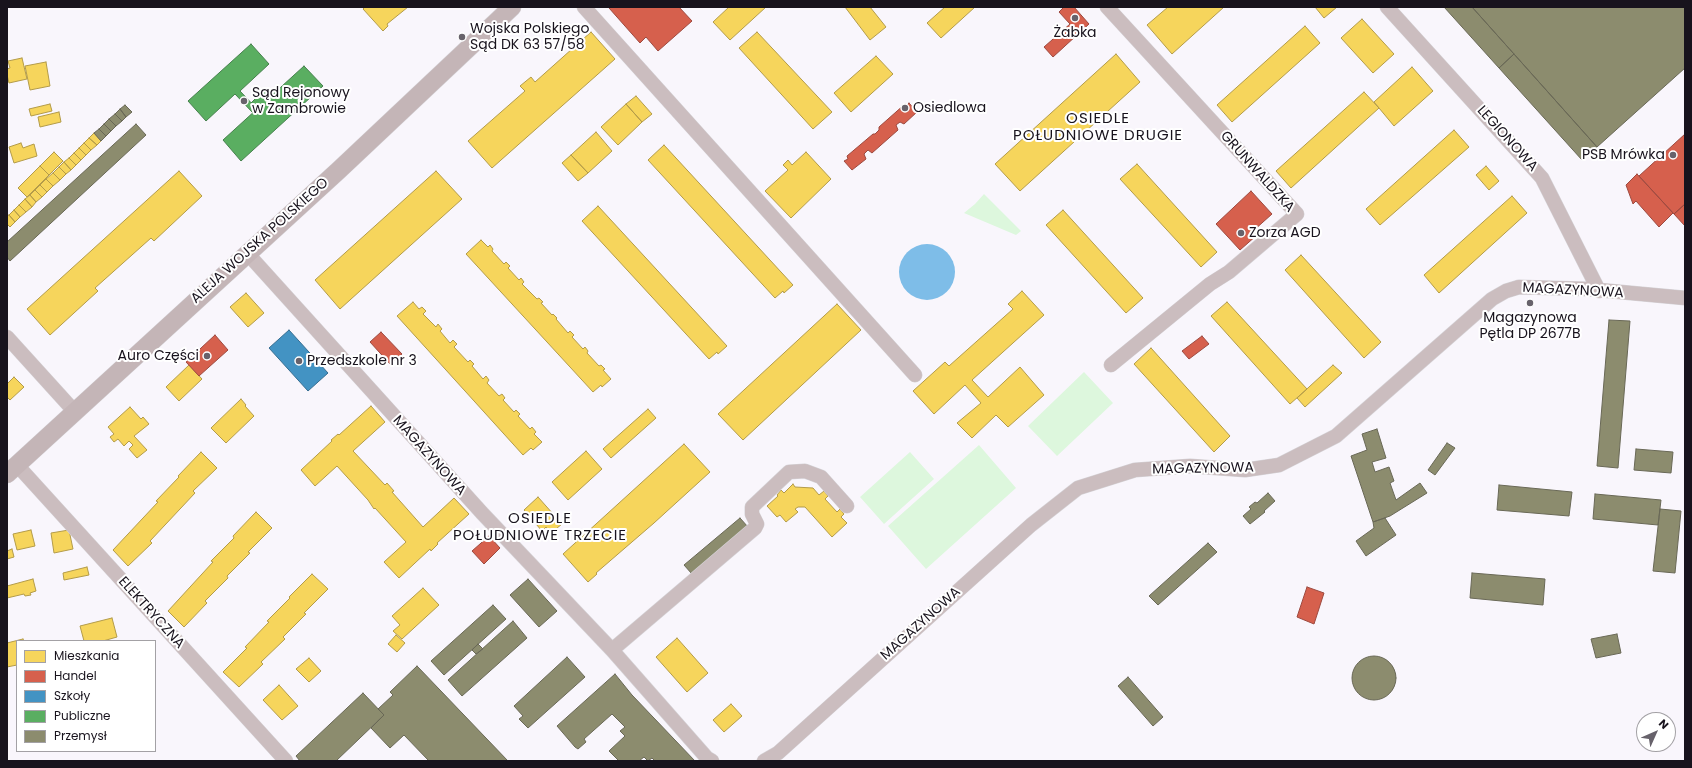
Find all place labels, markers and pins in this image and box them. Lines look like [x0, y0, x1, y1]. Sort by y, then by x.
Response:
marker: Żabka [1070, 13, 1080, 23]
place label: Wojska Polskiego Sąd DK 63 57/58 [470, 21, 589, 54]
place label: Żabka [1053, 25, 1097, 41]
marker: Wojska Polskiego Sąd DK 63 57/58 [457, 32, 467, 42]
place label: Sąd Rejonowy w Zambrowie [252, 85, 350, 118]
marker: Sąd Rejonowy w Zambrowie [239, 96, 249, 106]
place label: Osiedlowa [913, 100, 986, 116]
marker: Osiedlowa [900, 103, 910, 113]
place label: PSB Mrówka [1582, 147, 1665, 163]
marker: PSB Mrówka [1668, 150, 1678, 160]
place label: Zorza AGD [1249, 225, 1321, 241]
marker: Zorza AGD [1236, 228, 1246, 238]
marker: Magazynowa Pętla DP 2677B [1525, 298, 1535, 308]
place label: Magazynowa Pętla DP 2677B [1479, 310, 1581, 342]
place label: Auro Części [118, 348, 199, 364]
marker: Auro Części [202, 351, 212, 361]
place label: Przedszkole nr 3 [307, 353, 417, 369]
marker: Przedszkole nr 3 [294, 356, 304, 366]

